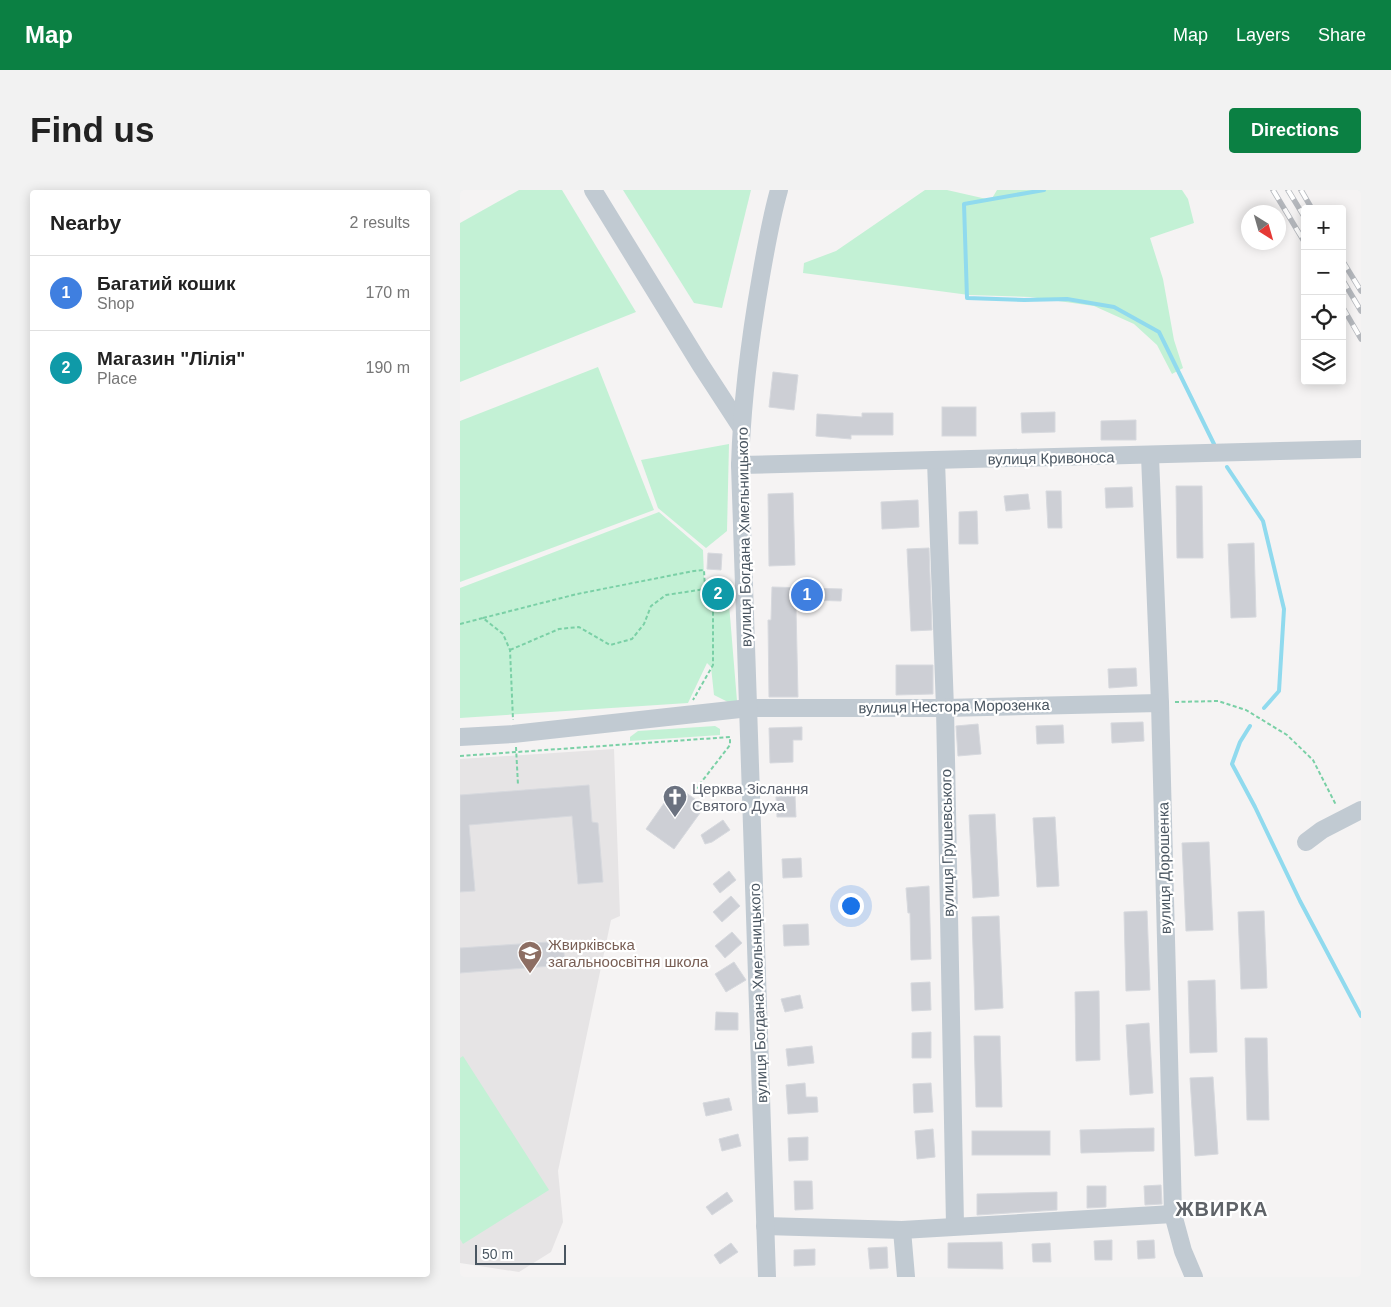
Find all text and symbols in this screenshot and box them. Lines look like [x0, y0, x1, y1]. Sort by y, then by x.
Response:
text: Map [25, 21, 73, 48]
text: Map [1173, 25, 1208, 45]
text: Layers [1236, 25, 1290, 45]
text: Share [1318, 25, 1366, 45]
button: Directions [1229, 108, 1361, 153]
text: Find us [30, 110, 154, 149]
north arrow [1241, 205, 1286, 250]
map controls [1301, 205, 1346, 385]
button: + [1301, 205, 1346, 250]
text: Nearby [50, 211, 121, 234]
text: 2 results [350, 214, 410, 231]
button: − [1301, 250, 1346, 295]
text: Багатий кошик [97, 273, 236, 294]
text: 1 [62, 284, 70, 301]
text: 170 m [366, 284, 410, 301]
text: Shop [97, 295, 134, 312]
button: locate [1301, 295, 1346, 340]
button: layers [1301, 340, 1346, 385]
text: Магазин "Лілія" [97, 348, 245, 369]
text: 2 [62, 359, 70, 376]
text: 190 m [366, 359, 410, 376]
text: Place [97, 370, 137, 387]
street label: вулиця Богдана Хмельницького [734, 427, 754, 647]
street label: вулиця Кривоноса [987, 448, 1115, 468]
pin: 2 [702, 575, 734, 613]
pin: 1 [791, 576, 823, 614]
street label: вулиця Нестора Морозенка [858, 696, 1051, 716]
street label: вулиця Грушевського [937, 769, 957, 917]
place label: Церква Зіслання Святого Духа [692, 780, 808, 814]
church icon: Церква Зіслання Святого Духа [662, 784, 688, 818]
street label: вулиця Дорошенка [1154, 801, 1174, 934]
street label: вулиця Богдана Хмельницького [746, 883, 770, 1103]
your location [838, 893, 864, 919]
place label: Жвирківська загальноосвітня школа [548, 936, 709, 970]
school or university icon: Жвирківська загальноосвітня школа [517, 940, 543, 974]
district label: ЖВИРКА [1175, 1198, 1268, 1220]
scale bar [475, 1242, 566, 1265]
text: 50 m [482, 1246, 513, 1262]

